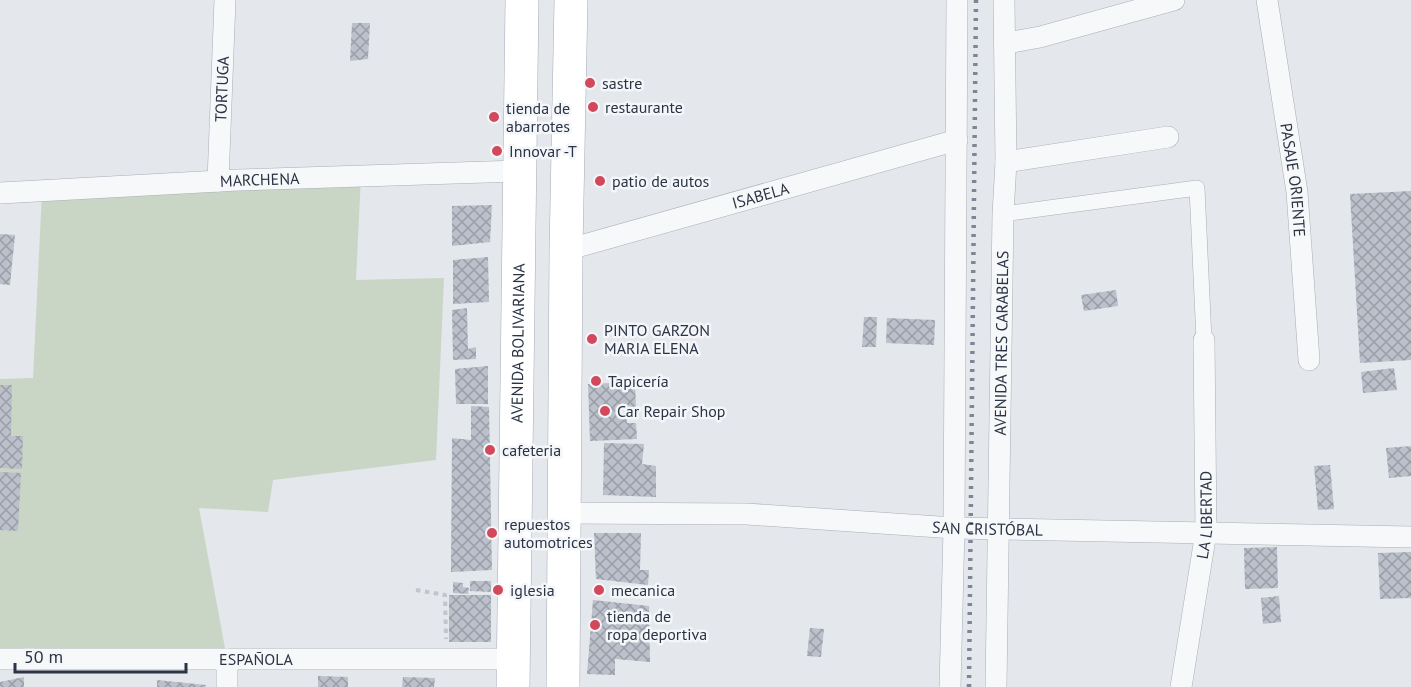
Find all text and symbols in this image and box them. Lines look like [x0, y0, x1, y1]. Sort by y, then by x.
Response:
street label: TORTUGA [210, 55, 233, 122]
place label: sastre [602, 73, 642, 93]
marker: sastre [583, 76, 597, 90]
place label: restaurante [605, 97, 683, 117]
place label: tienda de abarrotes [506, 98, 570, 136]
marker: restaurante [586, 100, 600, 114]
marker: tienda de abarrotes [487, 110, 501, 124]
street label: PASAJE ORIENTE [1276, 122, 1310, 238]
place label: Innovar -T [509, 141, 577, 161]
marker: Innovar -T [490, 144, 504, 158]
street label: MARCHENA [219, 168, 300, 191]
place label: patio de autos [612, 171, 710, 191]
marker: patio de autos [593, 174, 607, 188]
street label: ISABELA [730, 178, 792, 213]
street label: AVENIDA TRES CARABELAS [990, 250, 1012, 436]
street label: AVENIDA BOLIVARIANA [506, 263, 529, 423]
place label: PINTO GARZON MARIA ELENA [604, 320, 710, 358]
marker: PINTO GARZON MARIA ELENA [585, 332, 599, 346]
place label: Tapicería [608, 371, 669, 391]
marker: Tapicería [589, 374, 603, 388]
place label: Car Repair Shop [617, 401, 725, 421]
marker: Car Repair Shop [598, 404, 612, 418]
place label: cafeteria [502, 440, 561, 460]
marker: cafeteria [483, 443, 497, 457]
street label: LA LIBERTAD [1192, 471, 1216, 560]
place label: repuestos automotrices [504, 514, 593, 552]
street label: SAN CRISTÓBAL [931, 517, 1043, 540]
marker: repuestos automotrices [485, 526, 499, 540]
place label: iglesia [510, 580, 555, 600]
place label: mecanica [611, 580, 675, 600]
marker: iglesia [491, 583, 505, 597]
marker: mecanica [592, 583, 606, 597]
place label: tienda de ropa deportiva [607, 606, 707, 644]
marker: tienda de ropa deportiva [588, 618, 602, 632]
scale bar [15, 636, 186, 674]
text: 50 m [24, 645, 63, 668]
street label: ESPAÑOLA [219, 649, 294, 669]

